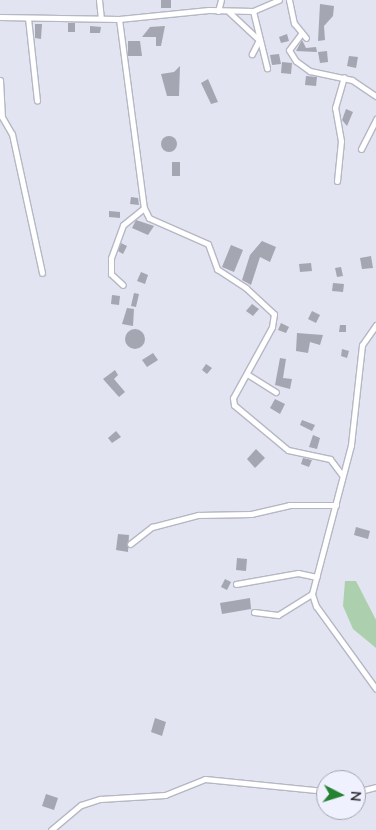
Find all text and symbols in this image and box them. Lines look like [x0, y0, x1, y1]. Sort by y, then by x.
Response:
north arrow [316, 770, 366, 820]
text: N [346, 790, 365, 802]

